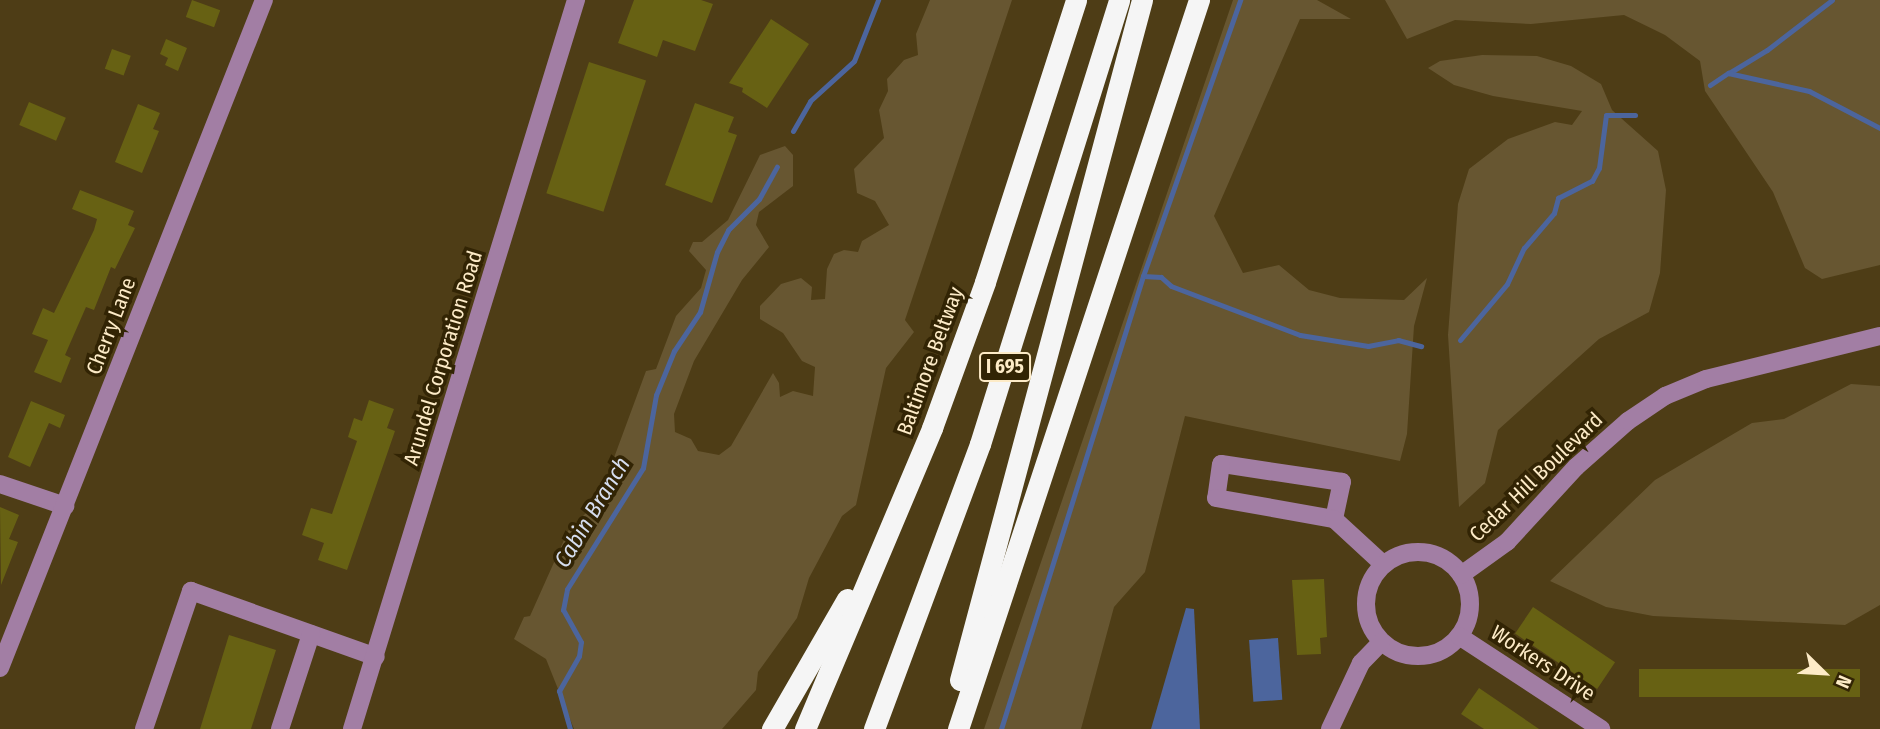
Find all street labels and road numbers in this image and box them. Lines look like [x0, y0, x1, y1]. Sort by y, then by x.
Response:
street label: Arundel Corporation Road [398, 248, 488, 468]
street label: Cherry Lane [81, 274, 141, 378]
street label: Baltimore Beltway [892, 284, 968, 438]
road number: I 695 [979, 352, 1031, 382]
street label: Cedar Hill Boulevard [1464, 407, 1608, 547]
street label: Workers Drive [1486, 620, 1600, 706]

